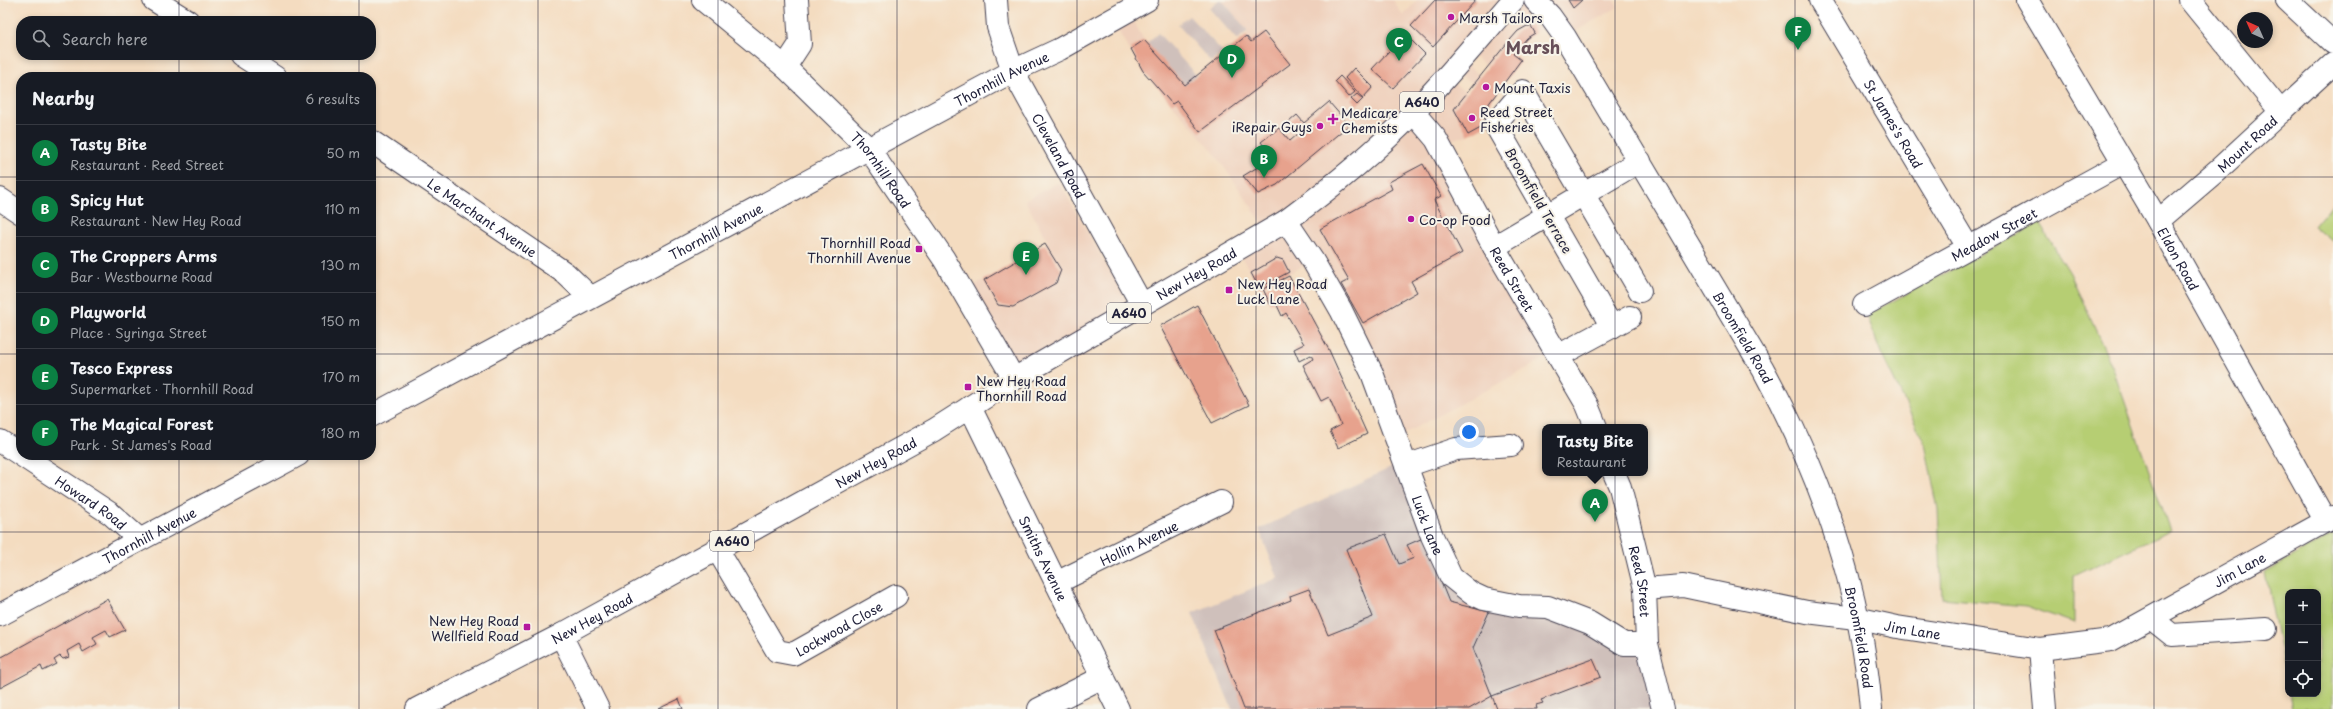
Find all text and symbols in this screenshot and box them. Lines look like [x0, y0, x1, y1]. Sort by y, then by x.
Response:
place label: Marsh Tailors [1459, 8, 1543, 27]
marker: Marsh Tailors [1446, 12, 1456, 22]
north arrow [2237, 12, 2273, 48]
search box [16, 16, 376, 60]
pin: F [1785, 17, 1811, 50]
icon: search [30, 27, 52, 49]
text: Search here [62, 27, 148, 50]
pin: C [1386, 28, 1412, 61]
district label: Marsh [1506, 34, 1560, 60]
pin: D [1219, 45, 1245, 78]
street label: Thornhill Avenue [950, 46, 1052, 111]
street label: St James's Road [1860, 75, 1928, 172]
place label: Mount Taxis [1494, 78, 1571, 97]
marker: Mount Taxis [1481, 82, 1491, 92]
text: Nearby [32, 85, 94, 111]
text: 6 results [305, 89, 360, 108]
road number: A640 [1400, 92, 1444, 112]
place label: Reed Street Fisheries [1480, 102, 1553, 136]
place label: Medicare Chemists [1341, 103, 1398, 137]
street label: Cleveland Road [1028, 109, 1091, 202]
street label: Mount Road [2212, 111, 2281, 176]
marker: Reed Street Fisheries [1467, 113, 1477, 123]
marker: Medicare Chemists [1328, 114, 1338, 124]
place label: iRepair Guys [1232, 117, 1312, 136]
marker: iRepair Guys [1315, 121, 1325, 131]
street label: Thornhill Road [847, 127, 916, 212]
text: Tasty Bite [70, 132, 147, 155]
text: A [40, 143, 50, 162]
text: 50 m [326, 143, 360, 162]
street label: Broomfield Terrace [1501, 143, 1577, 257]
pin: B [1251, 145, 1277, 178]
text: Restaurant · Reed Street [70, 155, 224, 174]
street label: Le Marchant Avenue [424, 173, 541, 261]
text: Spicy Hut [70, 188, 144, 211]
street label: Thornhill Avenue [665, 198, 766, 264]
text: B [41, 199, 49, 218]
text: 110 m [325, 199, 360, 218]
street label: Meadow Street [1947, 203, 2040, 265]
place label: Co-op Food [1419, 210, 1491, 229]
text: Restaurant · New Hey Road [70, 211, 242, 230]
marker: Co-op Food [1406, 214, 1416, 224]
street label: Eldon Road [2154, 224, 2204, 294]
place label: Thornhill Road Thornhill Avenue [807, 233, 911, 267]
pin: E [1013, 242, 1039, 275]
street label: New Hey Road [1152, 242, 1240, 304]
street label: Reed Street [1486, 243, 1539, 315]
text: The Croppers Arms [70, 244, 217, 267]
marker: Thornhill Road Thornhill Avenue [914, 244, 924, 254]
text: C [40, 255, 50, 274]
text: 130 m [321, 255, 360, 274]
text: Bar · Westbourne Road [70, 267, 213, 286]
place label: New Hey Road Luck Lane [1237, 274, 1327, 308]
marker: New Hey Road Luck Lane [1224, 285, 1234, 295]
street label: Broomfield Road [1709, 287, 1778, 386]
text: Playworld [70, 300, 146, 323]
road number: A640 [1107, 303, 1151, 323]
text: D [40, 311, 50, 330]
text: 150 m [321, 311, 360, 330]
text: Place · Syringa Street [70, 323, 207, 342]
text: Tesco Express [70, 356, 173, 379]
text: E [41, 367, 49, 386]
text: 170 m [322, 367, 360, 386]
place label: New Hey Road Thornhill Road [976, 371, 1067, 405]
text: Supermarket · Thornhill Road [70, 379, 254, 398]
marker: New Hey Road Thornhill Road [963, 382, 973, 392]
text: The Magical Forest [70, 412, 214, 435]
your location [1459, 422, 1479, 442]
text: F [41, 423, 49, 442]
text: 180 m [321, 423, 360, 442]
popup [1542, 424, 1648, 476]
text: Tasty Bite [1557, 429, 1633, 452]
street label: New Hey Road [832, 432, 920, 492]
text: Park · St James's Road [70, 435, 212, 454]
text: Restaurant [1557, 452, 1626, 471]
street label: Howard Road [52, 471, 131, 534]
pin: A [1582, 489, 1608, 522]
street label: Luck Lane [1408, 492, 1449, 558]
street label: Thornhill Avenue [99, 502, 199, 568]
street label: Smiths Avenue [1015, 512, 1073, 604]
street label: Hollin Avenue [1096, 515, 1181, 570]
road number: A640 [710, 531, 754, 551]
street label: Reed Street [1625, 543, 1656, 617]
street label: Jim Lane [2210, 547, 2269, 591]
street label: Broomfield Road [1841, 584, 1878, 689]
street label: New Hey Road [548, 588, 636, 648]
map controls [2285, 589, 2321, 697]
button: + [2285, 589, 2321, 625]
street label: Lockwood Close [792, 596, 886, 660]
place label: New Hey Road Wellfield Road [429, 611, 519, 645]
street label: Jim Lane [1883, 615, 1942, 643]
marker: New Hey Road Wellfield Road [522, 622, 532, 632]
button: − [2285, 625, 2321, 661]
button: locate [2285, 661, 2321, 697]

